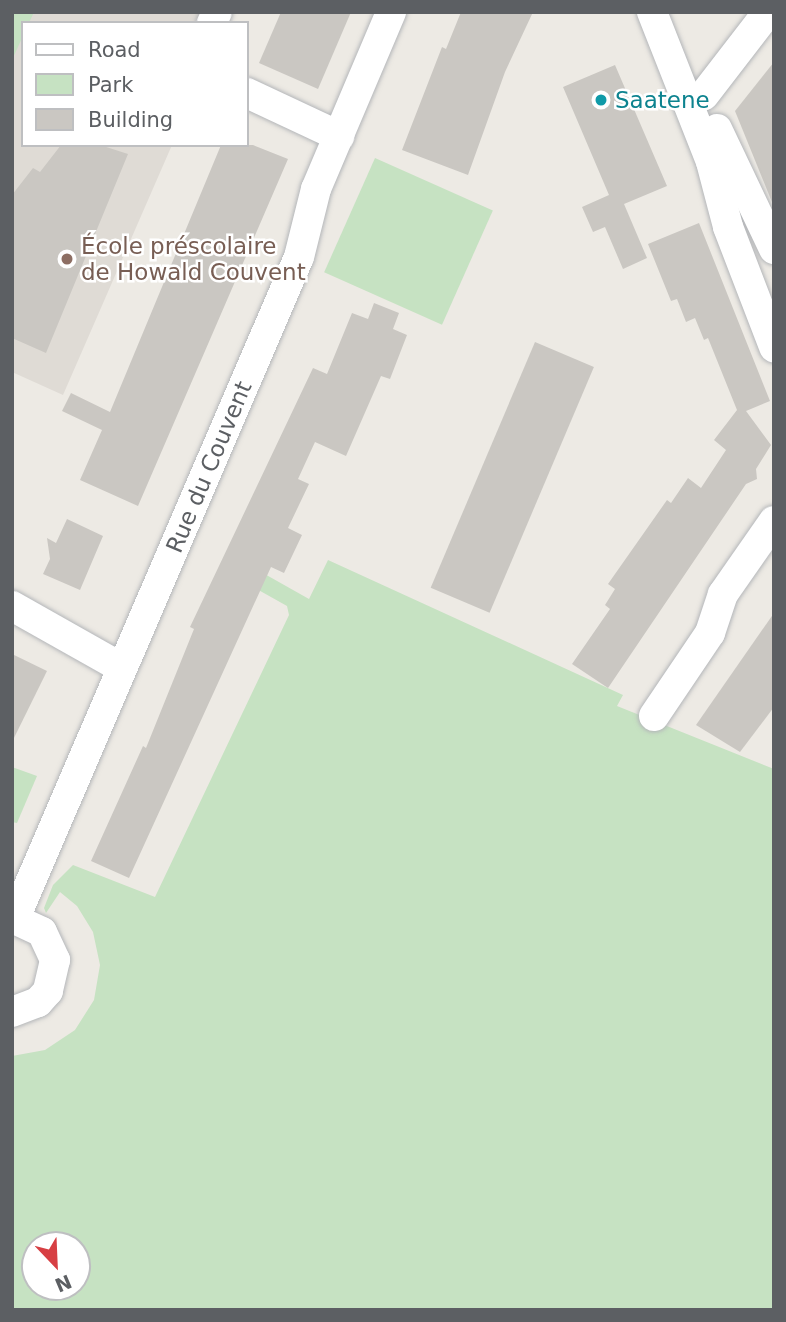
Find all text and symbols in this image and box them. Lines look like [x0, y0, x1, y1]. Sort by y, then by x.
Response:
legend [21, 21, 248, 147]
text: Road [88, 38, 141, 62]
text: Park [88, 73, 133, 97]
place label: Saatene [615, 86, 710, 114]
marker: Saatene [593, 92, 609, 108]
text: Building [88, 108, 173, 132]
place label: École préscolaire de Howald Couvent [81, 232, 306, 286]
marker: École préscolaire de Howald Couvent [59, 251, 75, 267]
street label: Rue du Couvent [160, 377, 258, 557]
north arrow [21, 1231, 91, 1301]
text: N [52, 1270, 75, 1297]

